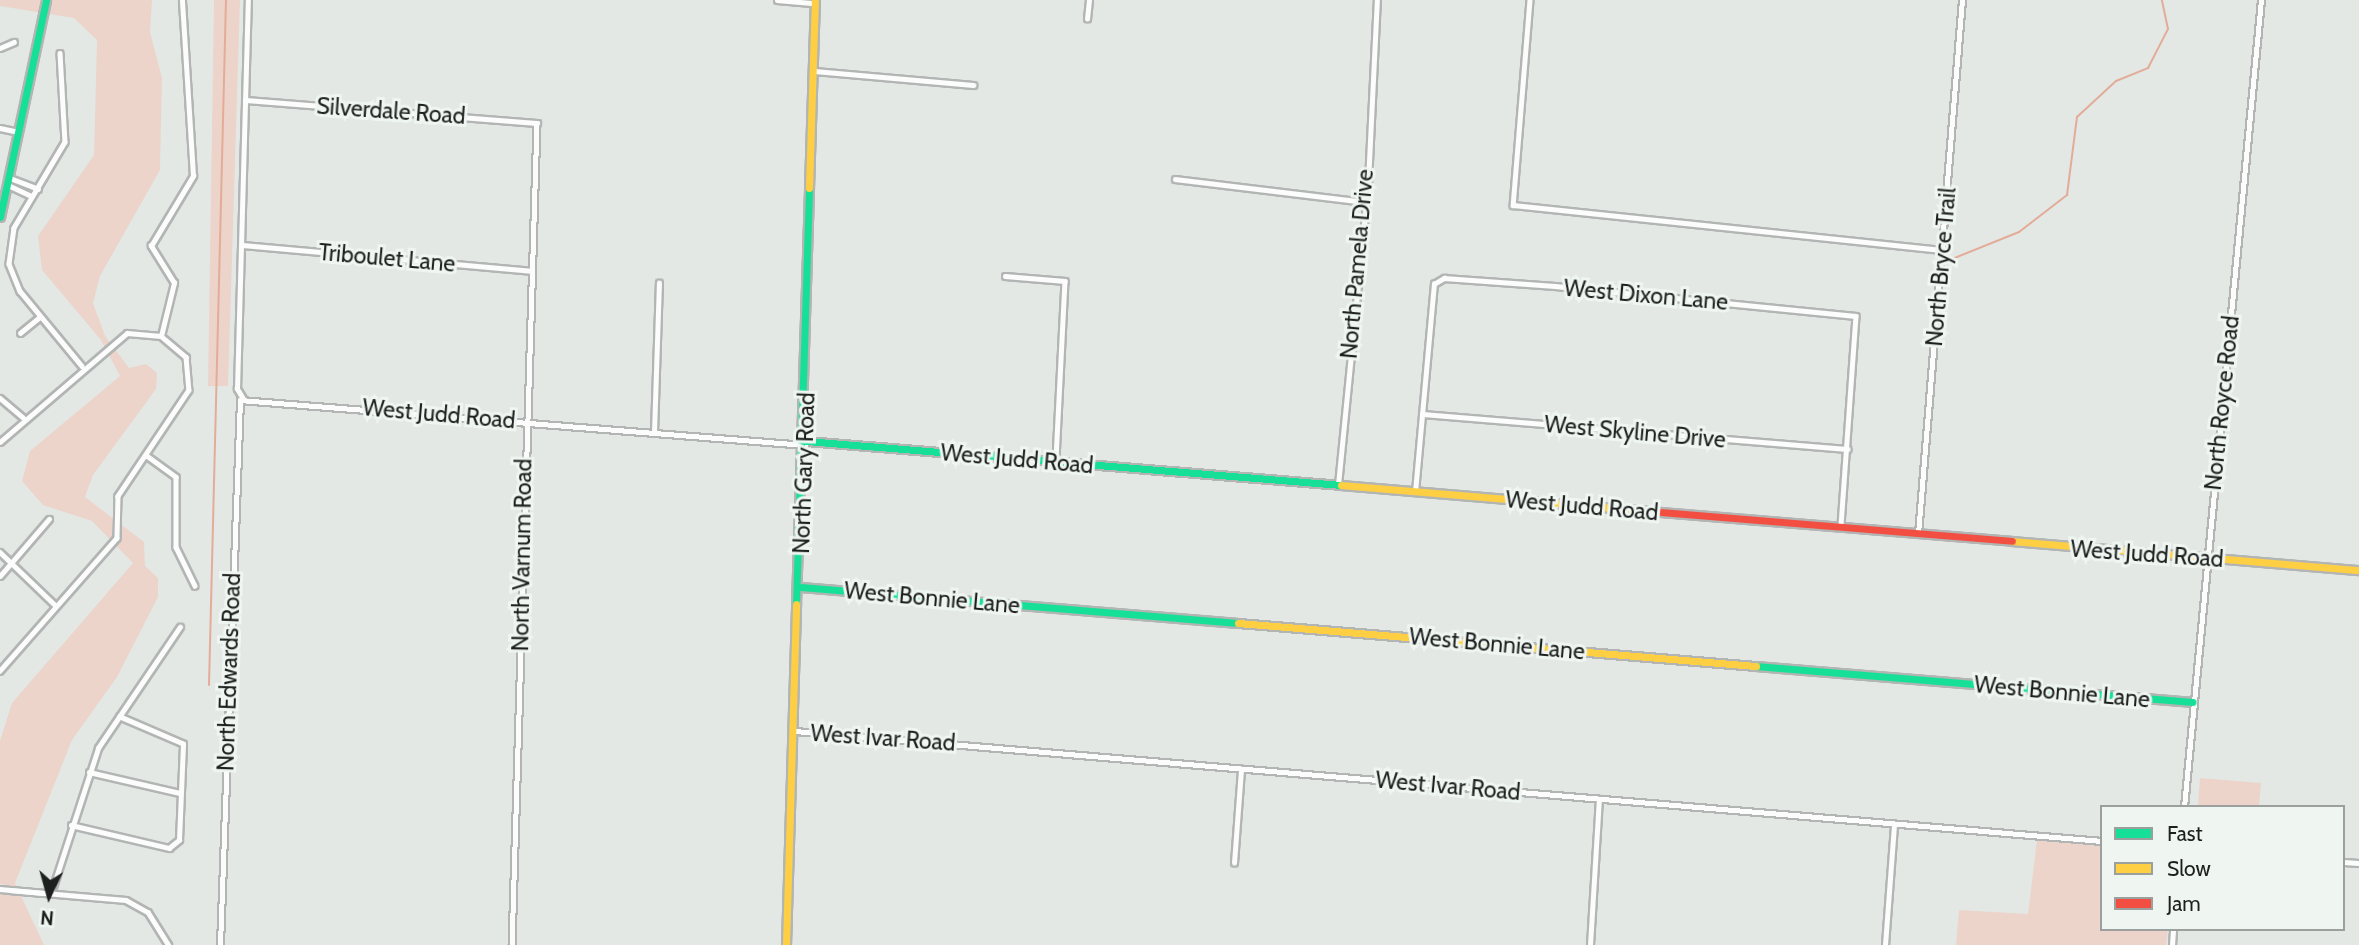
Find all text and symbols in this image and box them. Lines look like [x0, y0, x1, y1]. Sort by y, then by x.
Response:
street label: Silverdale Road [316, 92, 466, 130]
street label: North Pamela Drive [1335, 168, 1379, 360]
street label: North Bryce Trail [1920, 186, 1962, 348]
street label: Triboulet Lane [318, 238, 456, 278]
street label: West Dixon Lane [1563, 274, 1729, 316]
street label: North Royce Road [2199, 314, 2245, 492]
street label: North Gary Road [787, 392, 821, 554]
street label: West Judd Road [361, 394, 517, 434]
street label: West Skyline Drive [1543, 410, 1727, 454]
street label: West Judd Road [939, 439, 1095, 479]
street label: North Varnum Road [507, 458, 537, 652]
street label: West Judd Road [1504, 486, 1660, 526]
street label: West Judd Road [2070, 535, 2224, 573]
street label: North Edwards Road [212, 572, 246, 772]
street label: West Bonnie Lane [843, 577, 1021, 619]
street label: West Bonnie Lane [1408, 623, 1586, 665]
street label: West Bonnie Lane [1973, 671, 2151, 713]
street label: West Ivar Road [810, 719, 956, 757]
street label: West Ivar Road [1374, 766, 1522, 806]
legend [2100, 805, 2345, 931]
text: Fast [2167, 821, 2203, 846]
text: Slow [2167, 856, 2211, 881]
north arrow [14, 861, 84, 931]
text: Jam [2167, 891, 2201, 916]
text: N [39, 905, 55, 929]

